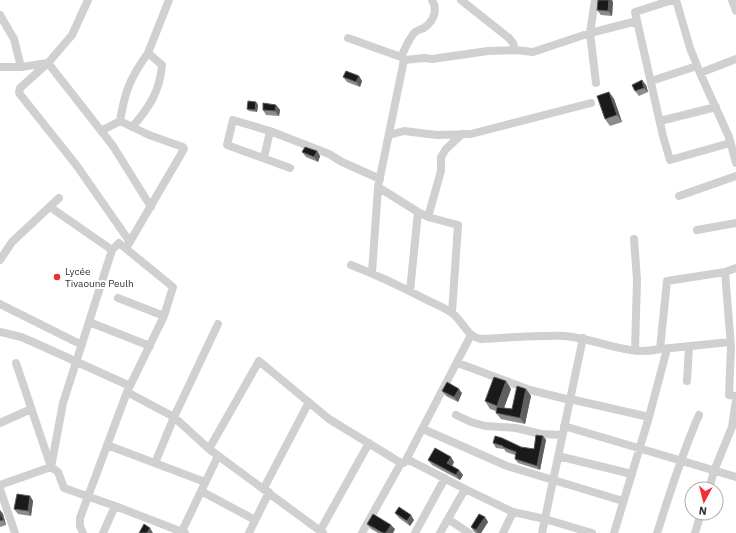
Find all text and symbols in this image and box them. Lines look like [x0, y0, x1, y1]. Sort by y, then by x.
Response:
place label: Lycée Tivaoune Peulh [65, 265, 134, 290]
marker: Lycée Tivaoune Peulh [52, 272, 62, 282]
north arrow [684, 481, 724, 521]
text: N [698, 503, 708, 518]

